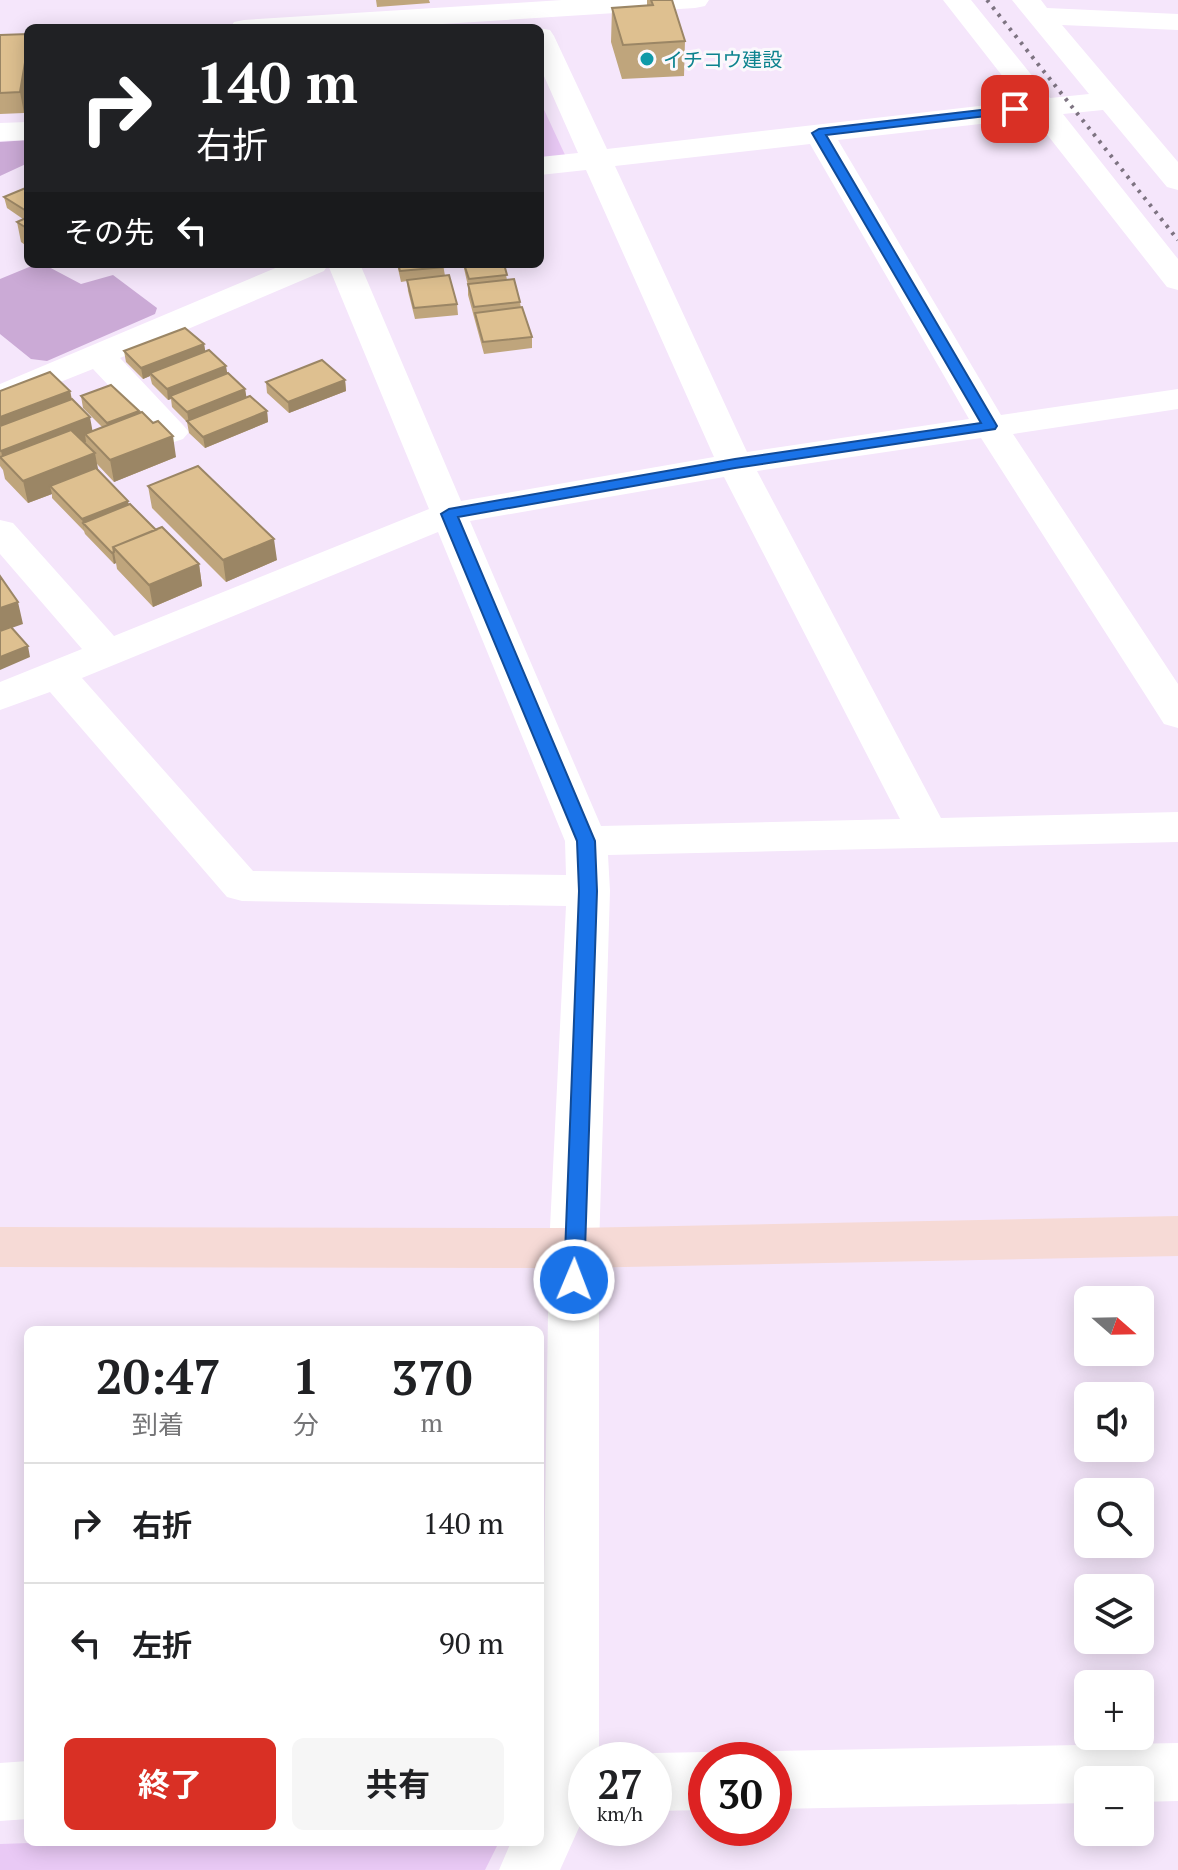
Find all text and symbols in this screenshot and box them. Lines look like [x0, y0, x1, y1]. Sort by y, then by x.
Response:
text: 140 m [196, 45, 358, 119]
place label: イチコウ建設 [663, 46, 782, 73]
marker: イチコウ建設 [638, 50, 656, 68]
icon: right [64, 56, 168, 160]
pin [981, 75, 1049, 143]
icon: arrive [993, 87, 1037, 131]
text: 右折 [196, 121, 268, 168]
icon: left [170, 208, 214, 252]
text: その先 [64, 212, 154, 252]
position arrow [532, 1238, 616, 1322]
north arrow [1074, 1286, 1154, 1366]
map controls [1074, 1286, 1154, 1846]
text: 20:47 [96, 1344, 221, 1408]
text: 1 [292, 1344, 319, 1408]
text: 370 [391, 1345, 472, 1409]
button: sound [1074, 1382, 1154, 1462]
text: m [420, 1405, 443, 1439]
text: 到着 [132, 1407, 184, 1441]
text: 分 [293, 1407, 319, 1441]
button: search [1074, 1478, 1154, 1558]
icon: right [64, 1501, 108, 1545]
text: 140 m [423, 1503, 504, 1543]
text: 右折 [132, 1505, 192, 1545]
button: layers [1074, 1574, 1154, 1654]
icon: left [64, 1621, 108, 1665]
text: 90 m [439, 1623, 504, 1663]
text: 左折 [132, 1625, 192, 1665]
button: + [1074, 1670, 1154, 1750]
button: 終了 [64, 1738, 276, 1830]
button: 共有 [292, 1738, 504, 1830]
speed limit sign: 30 [688, 1742, 792, 1846]
text: 27 [597, 1757, 643, 1810]
button: − [1074, 1766, 1154, 1846]
text: km/h [597, 1800, 643, 1827]

